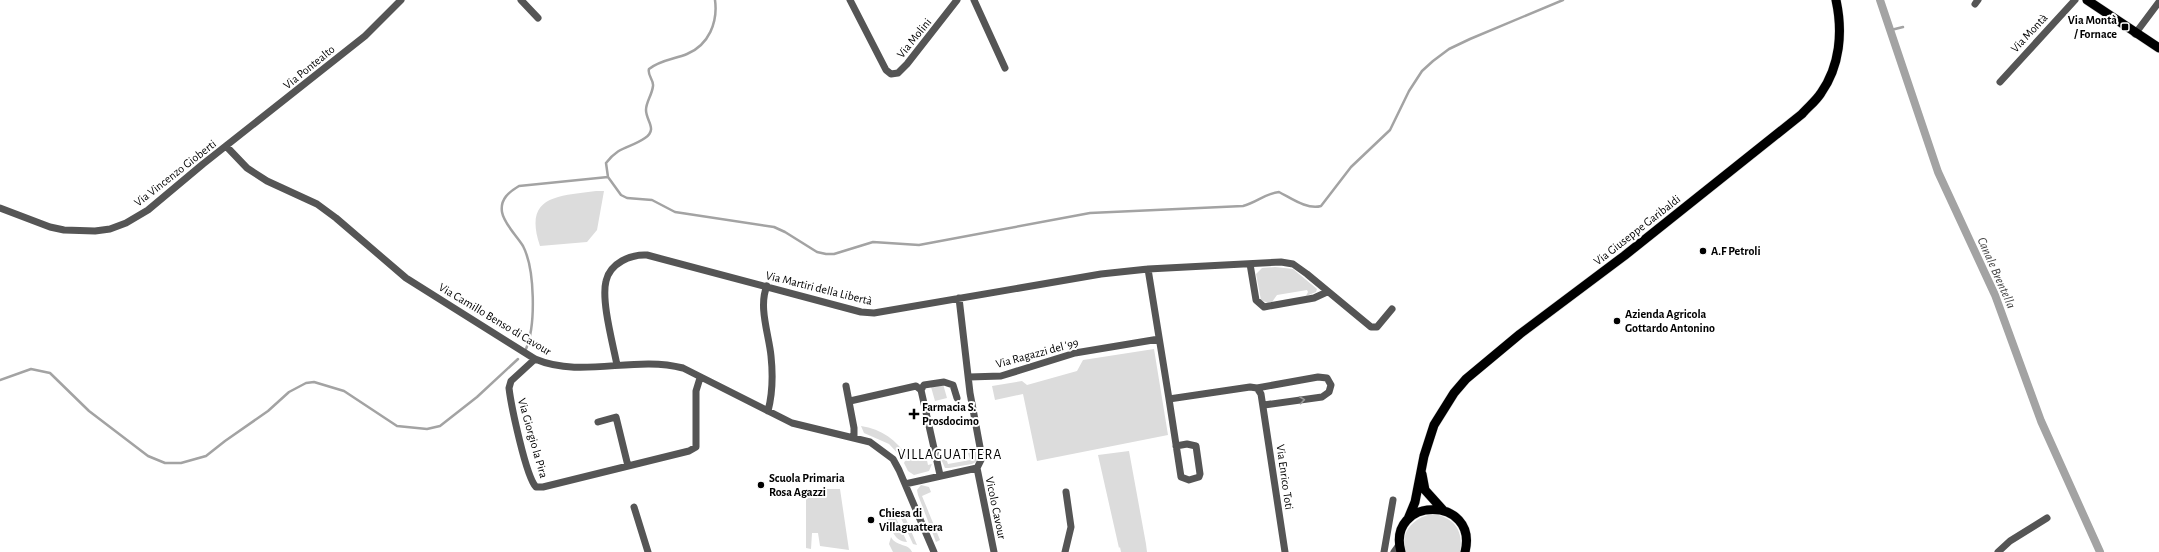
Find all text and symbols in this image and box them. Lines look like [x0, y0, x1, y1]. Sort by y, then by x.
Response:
street label: Via Montà [2008, 11, 2050, 55]
place label: Via Montà / Fornace [2068, 14, 2117, 40]
street label: Via Molini [894, 16, 934, 60]
marker: Via Montà / Fornace [2120, 22, 2130, 32]
street label: Via Pontealto [281, 43, 337, 91]
street label: Via Vincenzo Gioberti [132, 137, 218, 209]
street label: Via Giuseppe Garibaldi [1591, 193, 1683, 267]
water label: Canale Brentella [1974, 235, 2018, 311]
place label: A.F Petroli [1711, 245, 1761, 257]
marker: A.F Petroli [1698, 246, 1708, 256]
street label: Via Martiri della Libertà [764, 269, 874, 307]
street label: Via Camillo Benso di Cavour [437, 281, 553, 357]
place label: Azienda Agricola Gottardo Antonino [1625, 308, 1715, 334]
marker: Azienda Agricola Gottardo Antonino [1612, 316, 1622, 326]
street label: Via Ragazzi del '99 [994, 336, 1080, 370]
one-way arrow [1299, 396, 1305, 405]
street label: Via Giorgio la Pira [516, 397, 550, 480]
place label: Farmacia S. Prosdocimo [922, 401, 979, 427]
marker: Farmacia S. Prosdocimo [909, 409, 919, 419]
street label: Via Enrico Toti [1274, 444, 1296, 510]
district label: VILLAGUATTERA [898, 448, 1002, 462]
place label: Scuola Primaria Rosa Agazzi [769, 472, 845, 498]
street label: Vicolo Cavour [984, 476, 1008, 540]
marker: Scuola Primaria Rosa Agazzi [756, 480, 766, 490]
place label: Chiesa di Villaguattera [879, 507, 943, 533]
marker: Chiesa di Villaguattera [866, 515, 876, 525]

